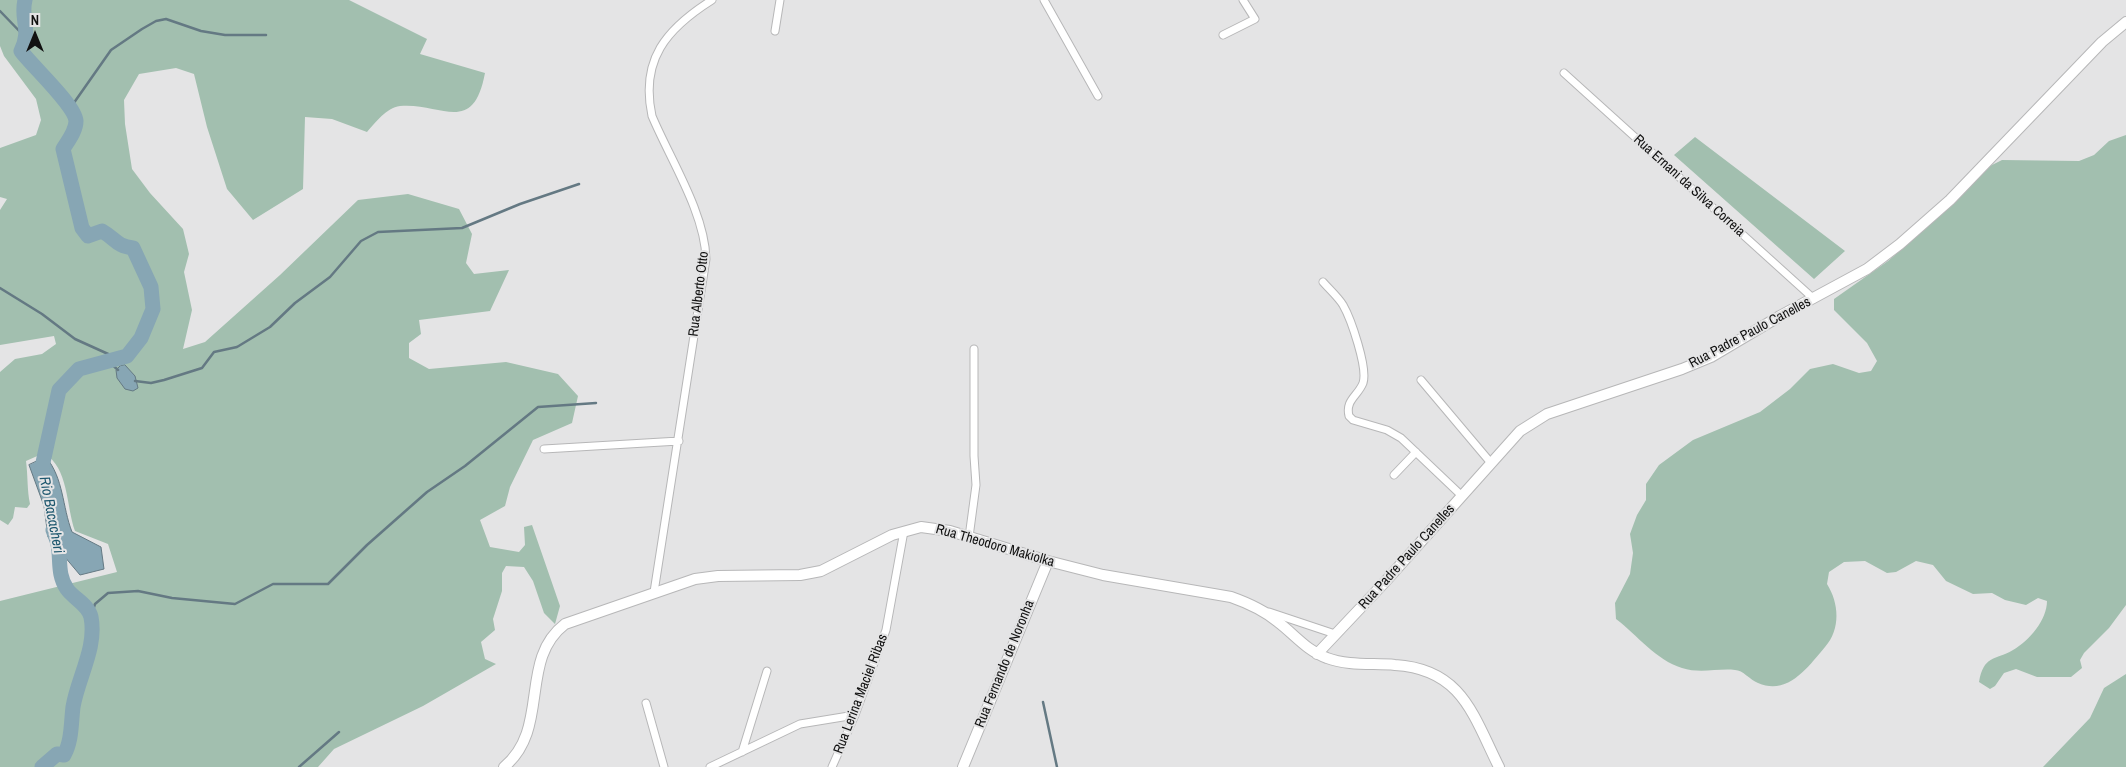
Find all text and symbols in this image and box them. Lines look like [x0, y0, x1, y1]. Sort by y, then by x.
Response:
north arrow [10, 10, 60, 60]
text: N [31, 11, 39, 29]
street label: Rua Ernani da Silva Correia [1630, 132, 1748, 240]
street label: Rua Alberto Otto [685, 251, 713, 337]
street label: Rua Padre Paulo Canelles [1686, 294, 1814, 372]
water label: Rio Bacacheri [35, 475, 67, 555]
street label: Rua Padre Paulo Canelles [1355, 501, 1459, 613]
street label: Rua Theodoro Makiolka [934, 521, 1056, 571]
street label: Rua Fernando de Noronha [972, 598, 1038, 730]
street label: Rua Lerina Maciel Ribas [830, 632, 892, 756]

